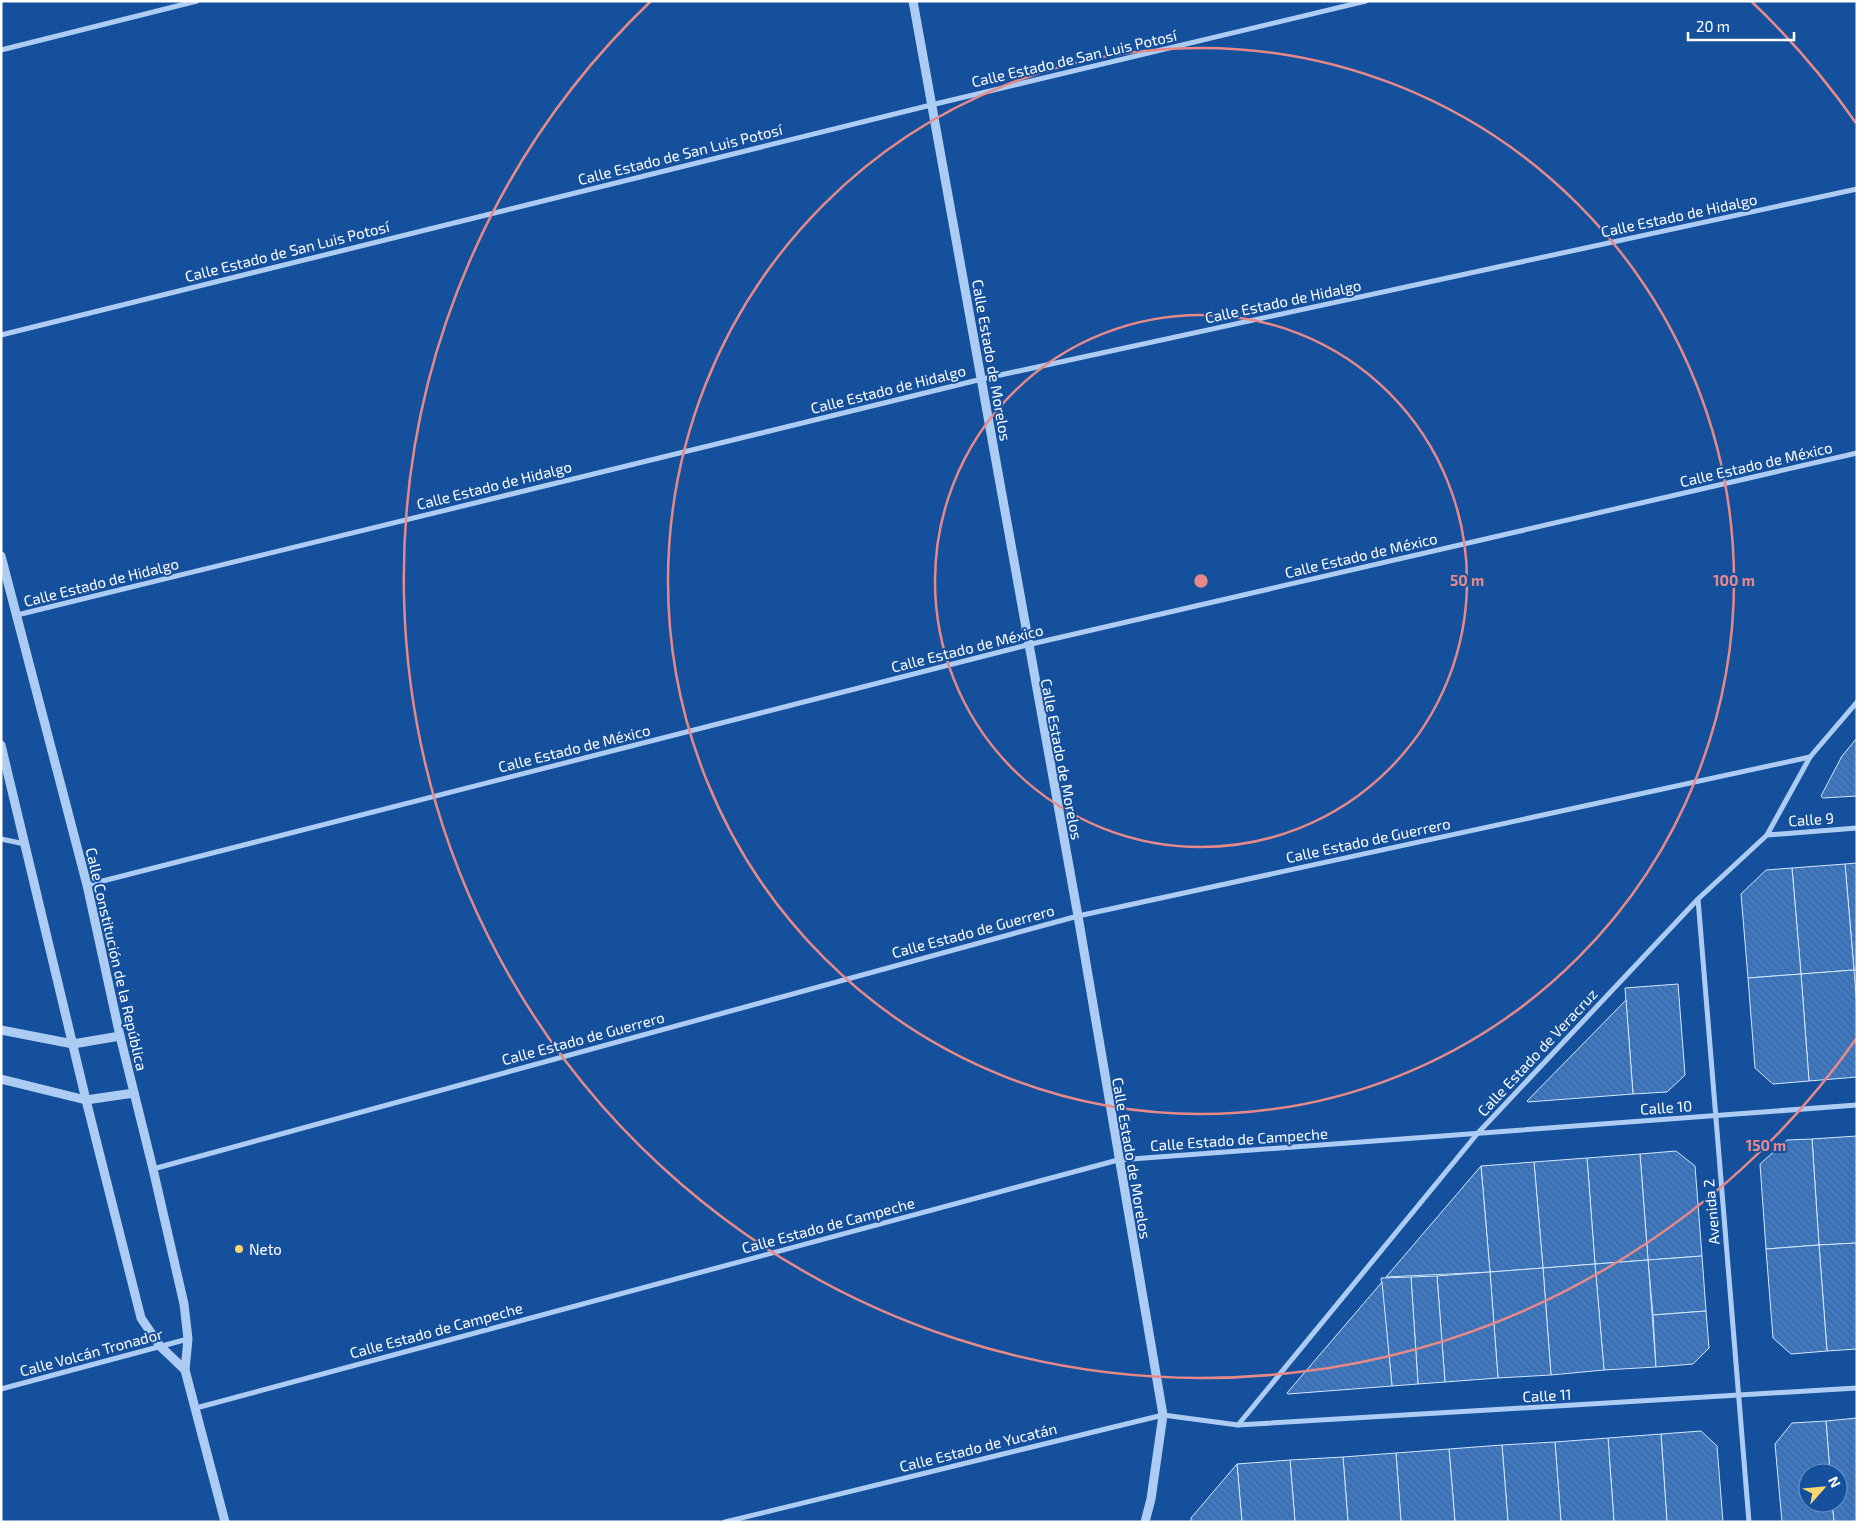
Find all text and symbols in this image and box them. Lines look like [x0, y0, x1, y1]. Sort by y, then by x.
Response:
scale bar [1688, 10, 1794, 42]
text: 20 m [1696, 17, 1730, 35]
street label: Calle Estado de San Luis Potosí [970, 25, 1180, 90]
street label: Calle Estado de San Luis Potosí [576, 120, 785, 188]
street label: Calle Estado de Hidalgo [1599, 190, 1759, 240]
street label: Calle Estado de San Luis Potosí [183, 217, 392, 285]
street label: Calle Estado de Hidalgo [1203, 276, 1363, 326]
street label: Calle Estado de Morelos [969, 278, 1015, 442]
street label: Calle Estado de Hidalgo [808, 361, 968, 417]
street label: Calle Estado de México [1678, 438, 1834, 490]
street label: Calle Estado de Hidalgo [414, 457, 574, 513]
street label: Calle Estado de México [1283, 529, 1439, 581]
street label: Calle Estado de Hidalgo [21, 554, 181, 610]
text: 50 m [1450, 571, 1484, 589]
text: 100 m [1713, 571, 1755, 589]
centre of rings [1192, 572, 1210, 590]
street label: Calle Estado de México [889, 620, 1045, 676]
street label: Calle Estado de Morelos [1038, 677, 1086, 841]
street label: Calle Estado de México [496, 720, 652, 776]
street label: Calle 9 [1788, 808, 1834, 830]
street label: Calle Estado de Guerrero [1284, 814, 1452, 866]
street label: Calle Constitución de la República [83, 846, 151, 1072]
street label: Calle Estado de Guerrero [890, 901, 1056, 961]
street label: Calle Estado de Veracruz [1473, 985, 1601, 1119]
street label: Calle Estado de Guerrero [500, 1008, 666, 1068]
street label: Calle Estado de Morelos [1109, 1076, 1155, 1240]
street label: Calle 10 [1639, 1096, 1693, 1118]
street label: Calle Estado de Campeche [1149, 1124, 1329, 1154]
text: 150 m [1746, 1136, 1786, 1154]
street label: Avenida 2 [1699, 1178, 1723, 1246]
street label: Calle Estado de Campeche [740, 1193, 916, 1257]
place label: Neto [249, 1240, 282, 1258]
marker: Neto [233, 1243, 245, 1255]
street label: Calle Estado de Campeche [348, 1298, 524, 1362]
street label: Calle Volcán Tronador [18, 1324, 164, 1380]
street label: Calle 11 [1522, 1385, 1572, 1405]
street label: Calle Estado de Yucatán [897, 1419, 1059, 1475]
north arrow [1798, 1463, 1848, 1513]
text: N [1825, 1474, 1845, 1490]

